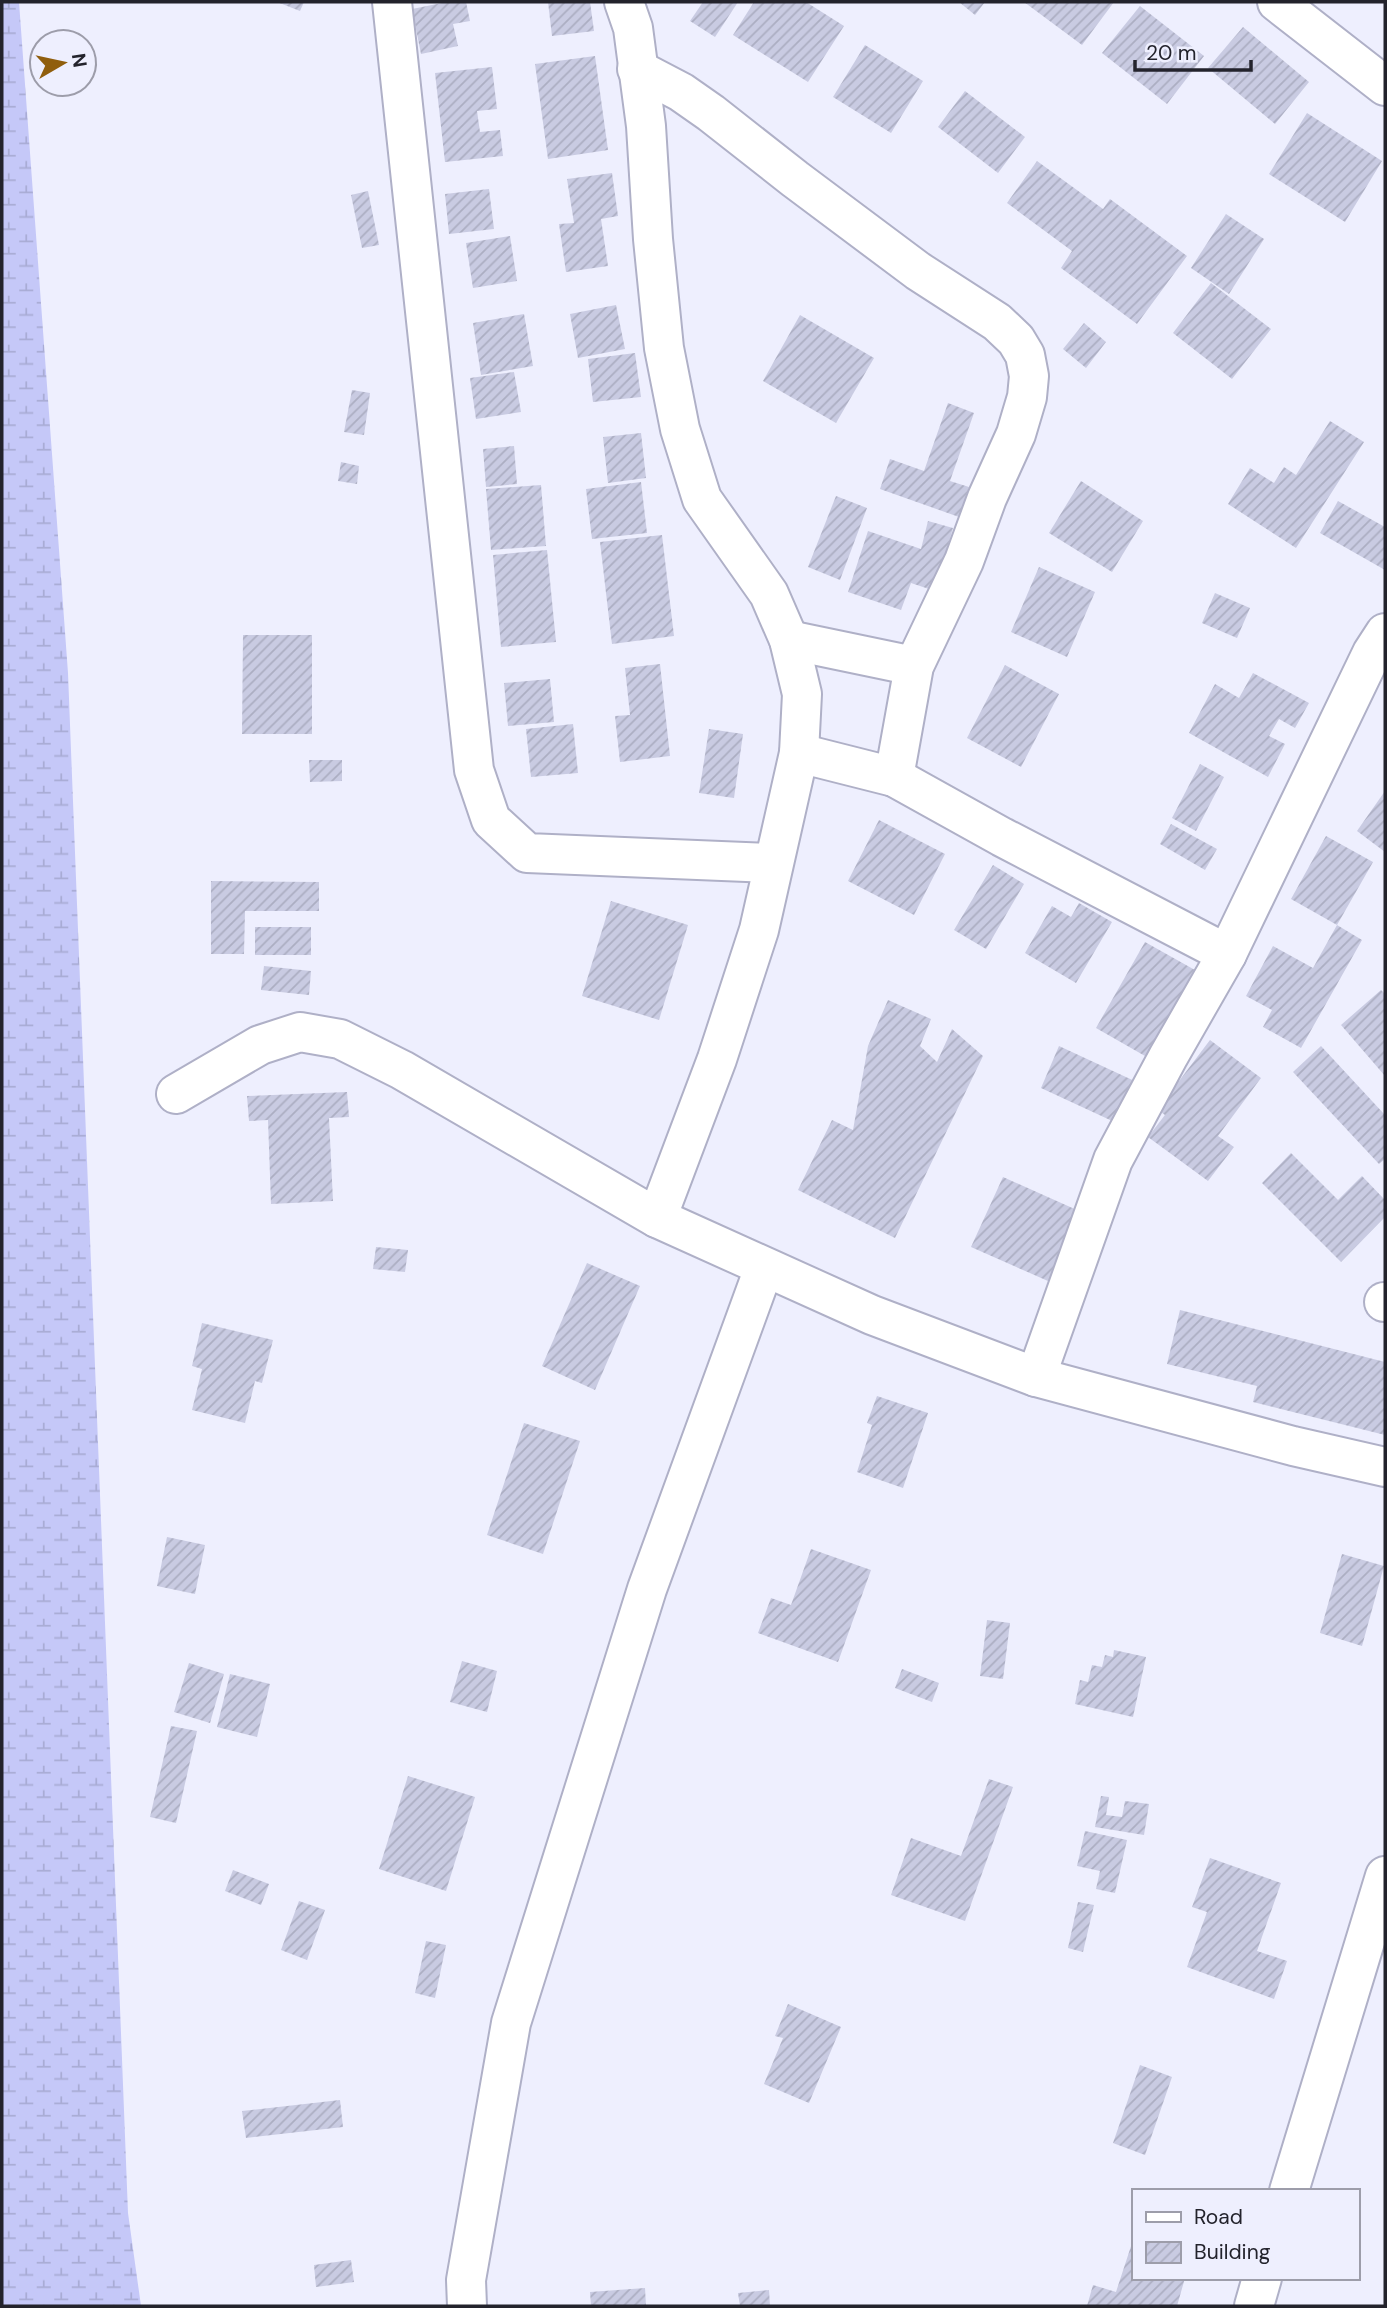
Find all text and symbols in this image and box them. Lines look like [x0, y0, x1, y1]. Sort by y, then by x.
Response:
north arrow [28, 28, 98, 98]
scale bar [1135, 28, 1250, 72]
text: 20 m [1146, 39, 1197, 67]
text: N [66, 52, 93, 69]
legend [1132, 2189, 1359, 2280]
text: Road [1194, 2203, 1243, 2231]
text: Building [1194, 2238, 1271, 2266]

